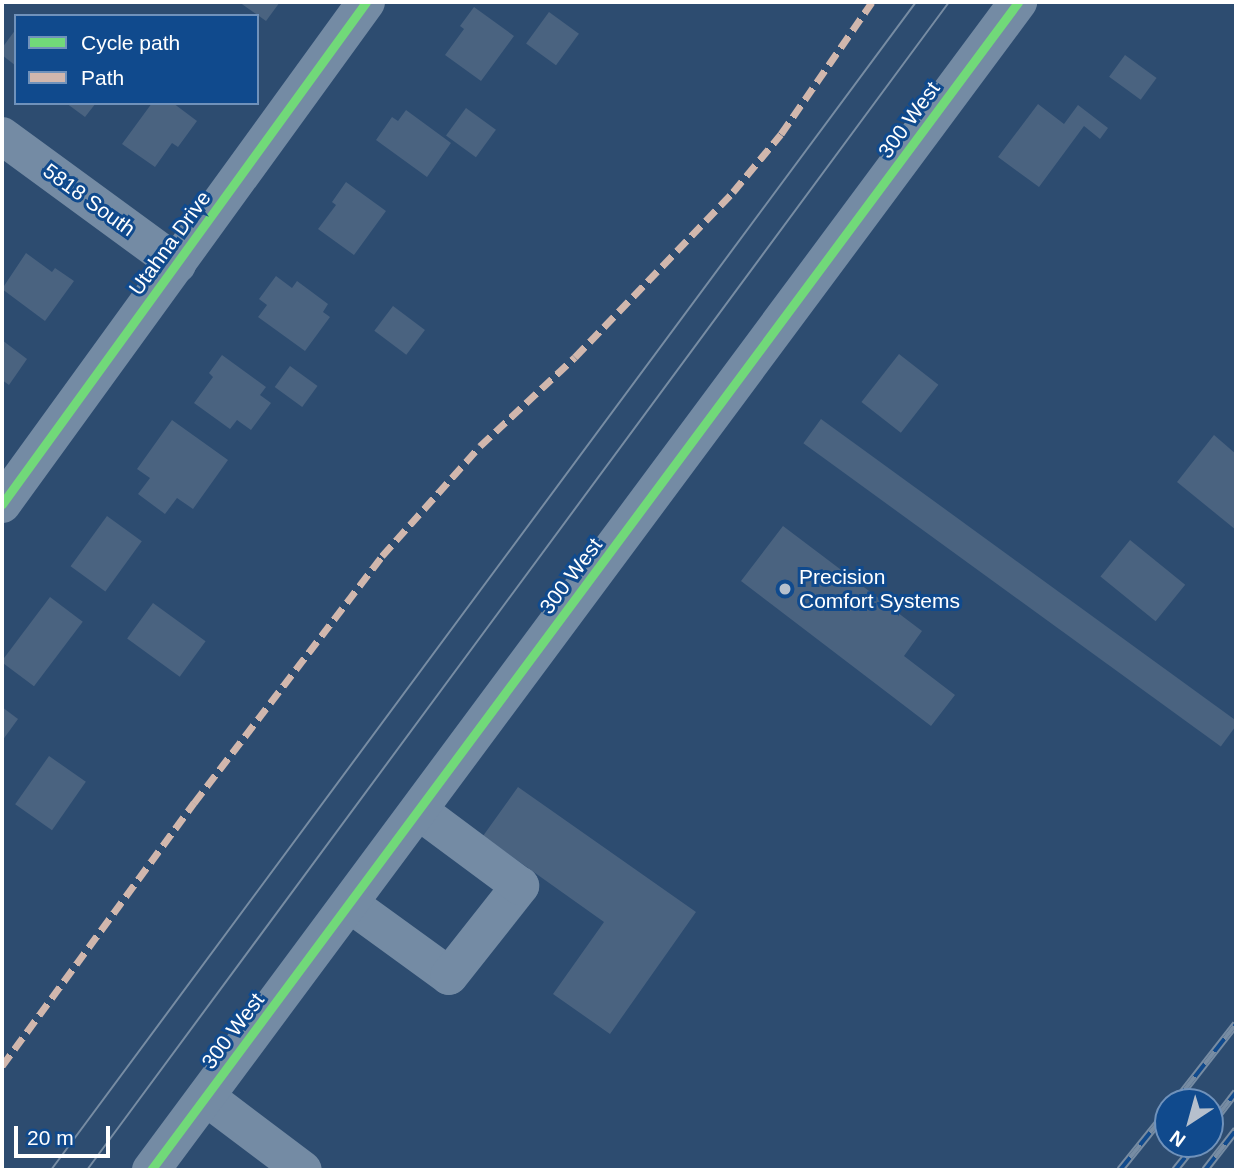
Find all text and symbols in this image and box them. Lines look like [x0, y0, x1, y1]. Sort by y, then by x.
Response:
legend [14, 14, 259, 105]
text: Cycle path [81, 31, 180, 54]
text: Path [81, 66, 124, 89]
street label: 300 West [873, 77, 945, 163]
street label: 5818 South [38, 158, 140, 242]
street label: Utahna Drive [124, 186, 216, 300]
street label: 300 West [534, 533, 608, 619]
place label: Precision Comfort Systems [799, 564, 960, 614]
marker: Precision Comfort Systems [777, 581, 793, 597]
street label: 300 West [196, 988, 270, 1074]
north arrow [1154, 1088, 1224, 1158]
scale bar [18, 1112, 114, 1156]
text: 20 m [27, 1126, 74, 1149]
text: N [1166, 1126, 1189, 1151]

